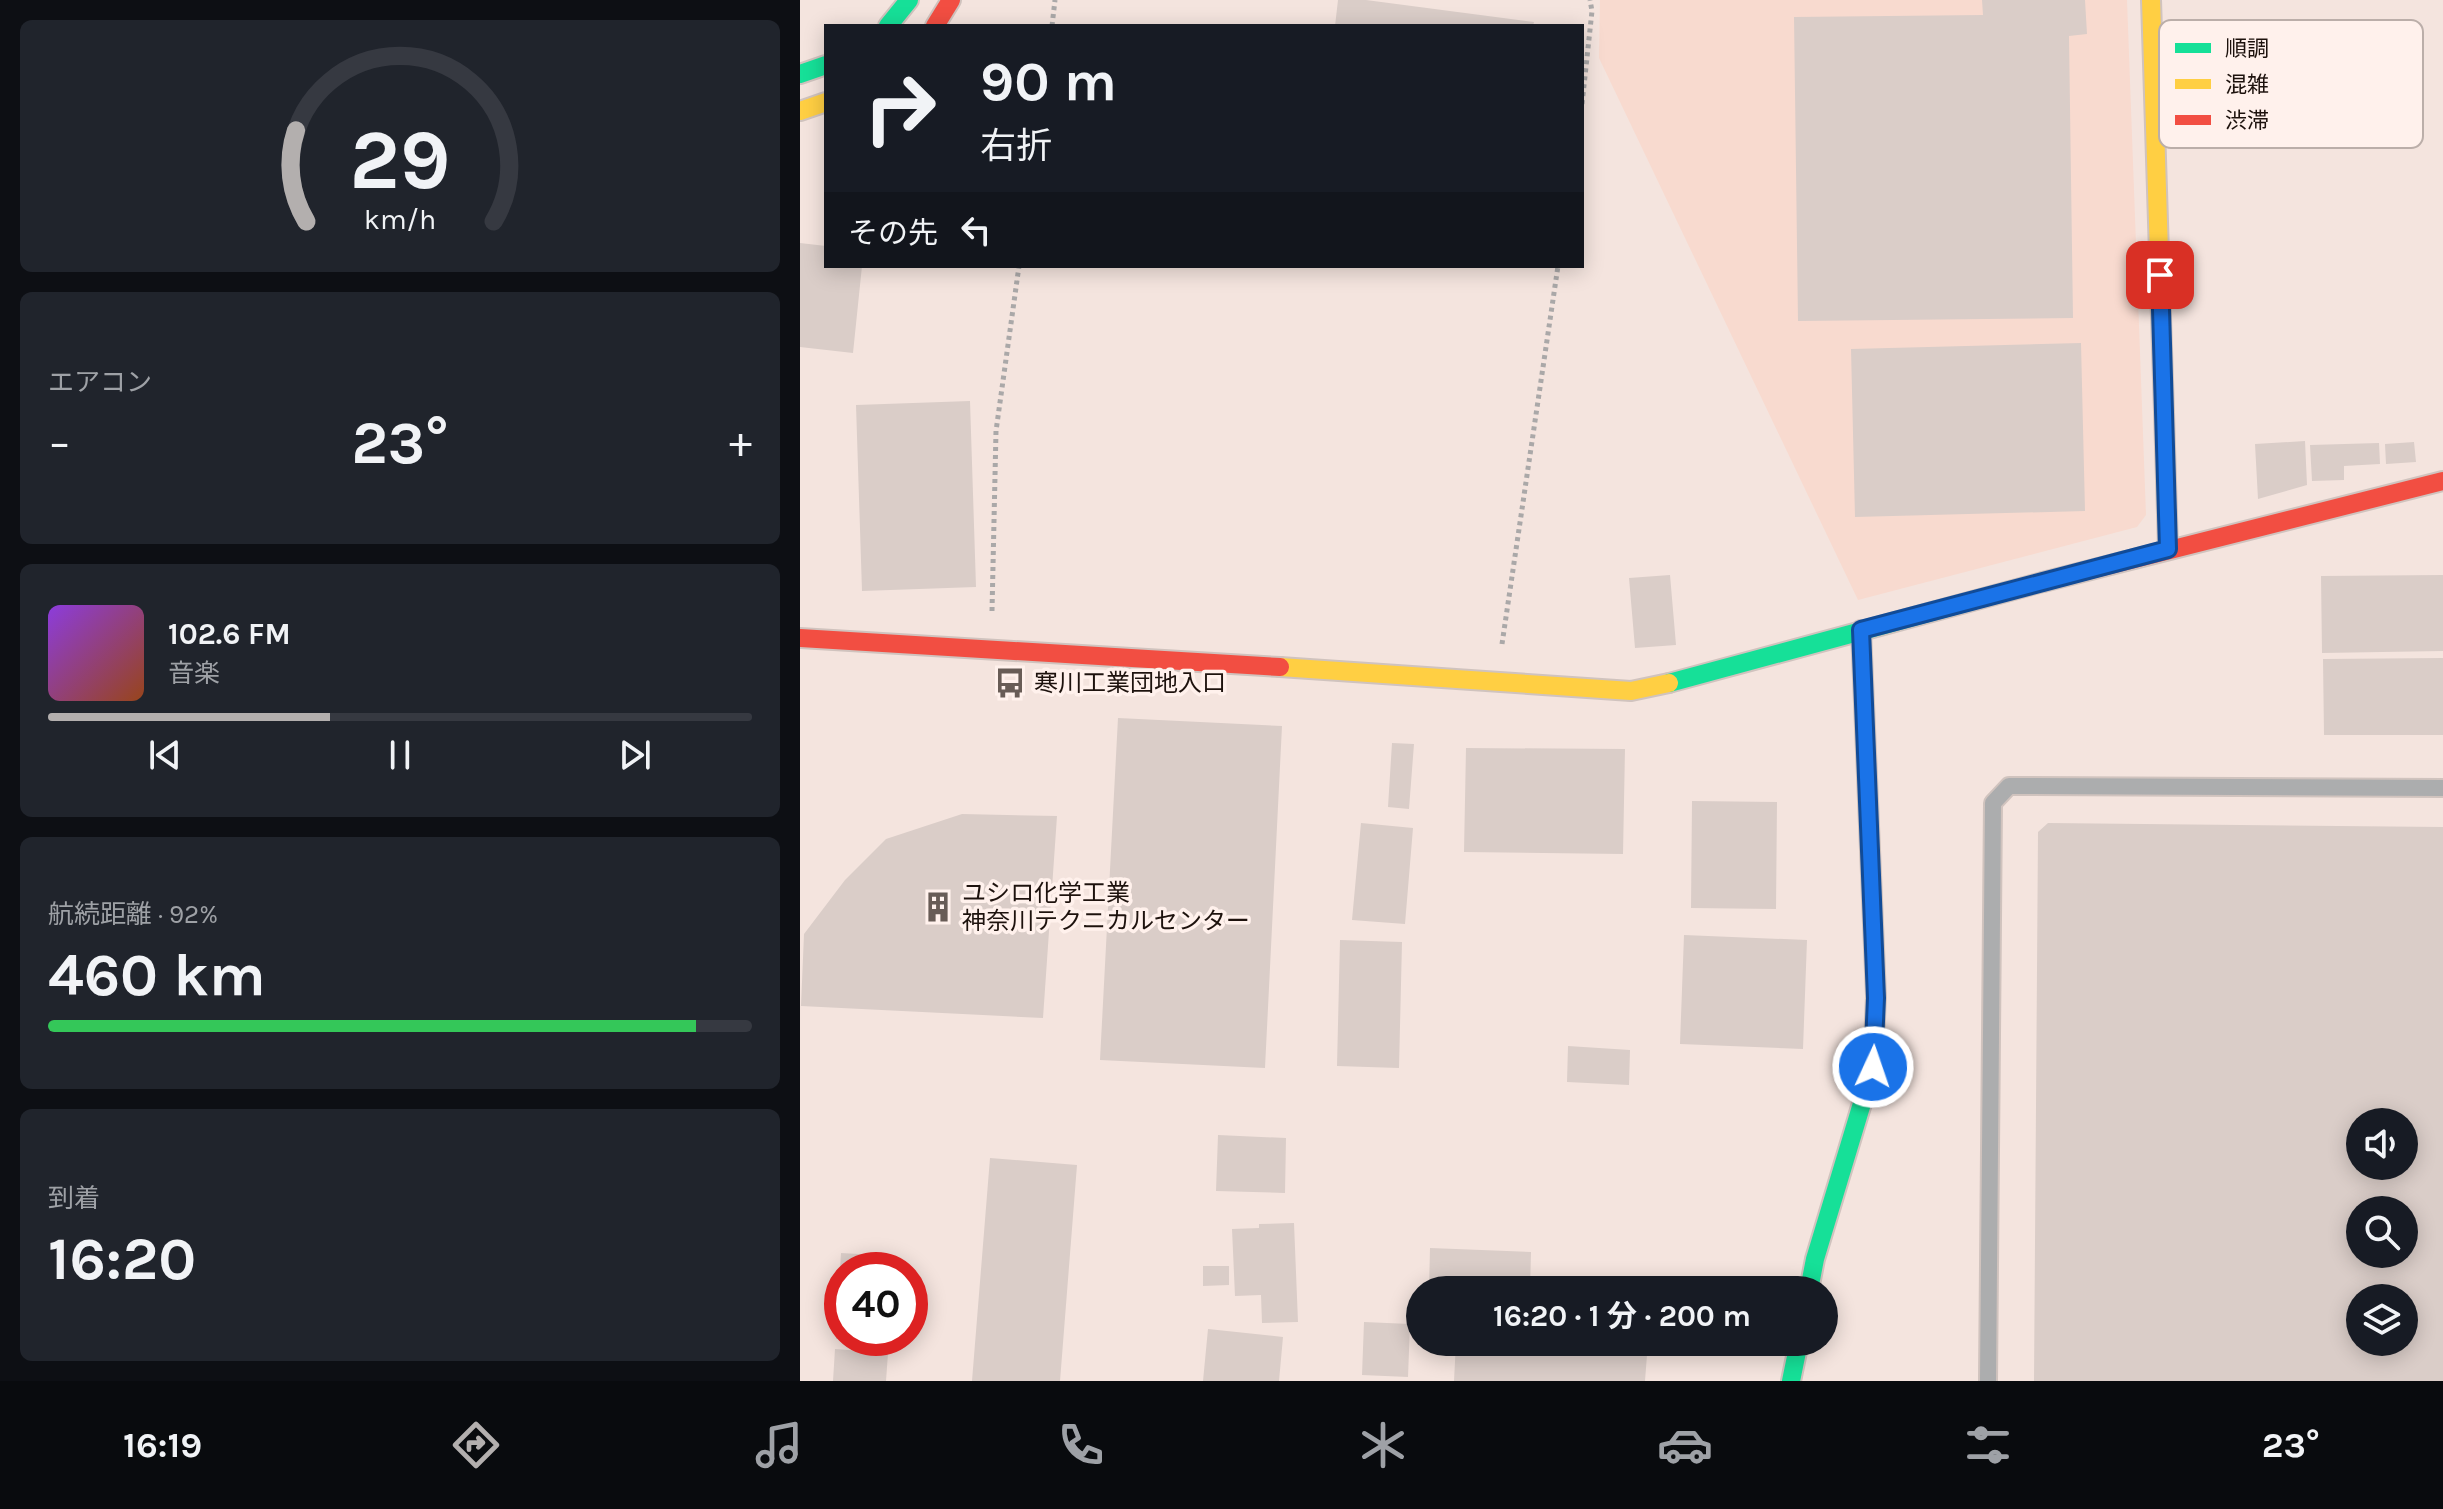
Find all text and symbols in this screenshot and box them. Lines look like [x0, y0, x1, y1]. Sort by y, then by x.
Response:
legend [2159, 20, 2423, 148]
text: 順調 [2225, 36, 2269, 62]
text: 90 m [980, 49, 1117, 114]
icon: right [848, 56, 952, 160]
text: 混雑 [2225, 72, 2269, 98]
text: 渋滞 [2225, 108, 2269, 134]
text: 29 [349, 112, 451, 209]
text: 右折 [980, 125, 1052, 167]
text: km/h [364, 203, 436, 236]
icon: left [954, 208, 998, 252]
text: その先 [848, 215, 938, 251]
pin [2126, 241, 2194, 309]
icon: arrive [2138, 253, 2182, 297]
text: エアコン [48, 367, 152, 398]
text: 23° [352, 408, 448, 478]
text: − [48, 417, 71, 468]
text: + [729, 417, 752, 468]
text: 102.6 FM [168, 616, 291, 652]
text: 音楽 [168, 658, 220, 689]
bus stop icon: 寒川工業団地入口 [993, 666, 1027, 700]
place label: 寒川工業団地入口 [1034, 669, 1226, 697]
icon: previous [143, 733, 187, 777]
icon: pause [378, 733, 422, 777]
icon: next [613, 733, 657, 777]
place label: ユシロ化学工業 神奈川テクニカルセンター [962, 879, 1250, 935]
building icon: ユシロ化学工業 神奈川テクニカルセンター [921, 890, 955, 924]
text: 航続距離 · 92% [48, 899, 218, 930]
text: 460 km [48, 940, 266, 1010]
position arrow [1831, 1025, 1915, 1109]
map controls [2346, 1108, 2418, 1356]
button: sound [2346, 1108, 2418, 1180]
text: 到着 [48, 1183, 100, 1214]
button: search [2346, 1196, 2418, 1268]
text: 16:20 [48, 1224, 196, 1294]
speed limit sign: 40 [824, 1252, 928, 1356]
button: layers [2346, 1284, 2418, 1356]
text: 16:20 · 1 分 · 200 m [1493, 1298, 1751, 1334]
icon: directions [448, 1417, 504, 1473]
icon: music [751, 1417, 807, 1473]
icon: phone [1053, 1417, 1109, 1473]
icon: climate [1355, 1417, 1411, 1473]
icon: car [1657, 1417, 1713, 1473]
icon: filters [1960, 1417, 2016, 1473]
text: 16:19 [123, 1424, 202, 1466]
text: 23° [2262, 1424, 2320, 1466]

